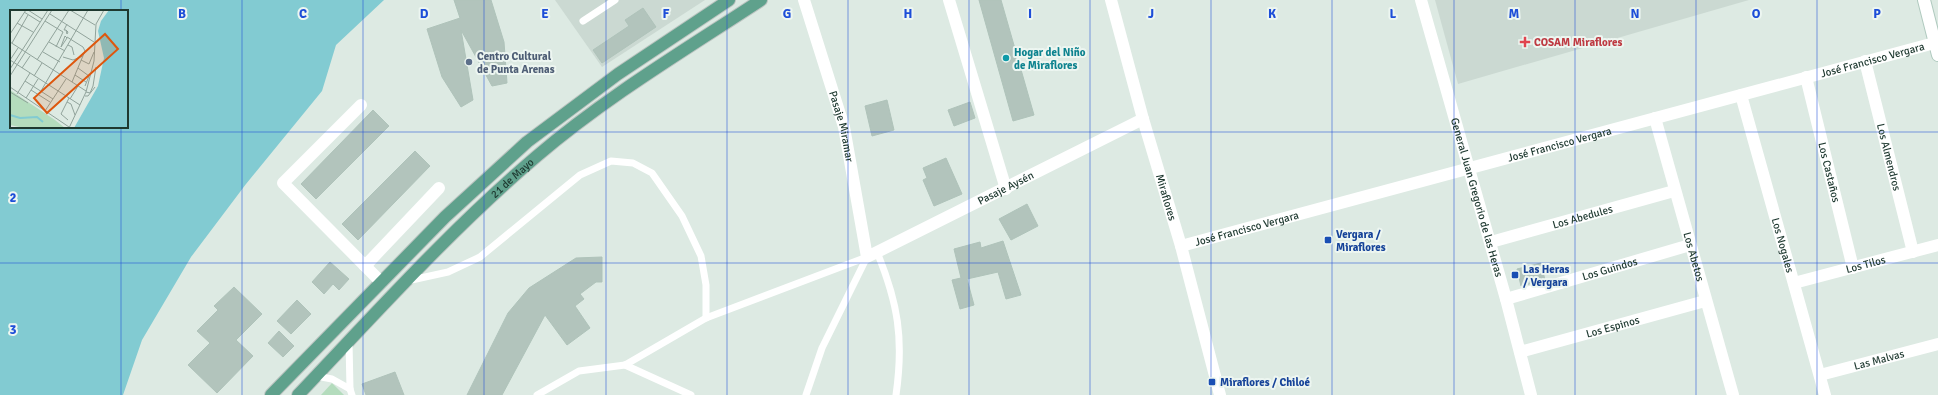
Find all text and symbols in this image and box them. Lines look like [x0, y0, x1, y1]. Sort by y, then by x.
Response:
text: B [178, 6, 186, 22]
text: C [299, 6, 307, 22]
text: D [420, 6, 429, 22]
text: E [541, 6, 549, 22]
text: F [663, 6, 670, 22]
text: G [783, 6, 791, 22]
text: H [904, 6, 912, 22]
text: I [1028, 6, 1032, 22]
text: J [1148, 6, 1154, 22]
text: K [1268, 6, 1276, 22]
text: L [1390, 6, 1397, 22]
text: M [1509, 6, 1520, 22]
text: N [1630, 6, 1640, 22]
text: O [1752, 6, 1761, 22]
text: P [1873, 6, 1881, 22]
inset map [10, 10, 128, 128]
marker: COSAM Miraflores [1519, 36, 1531, 48]
place label: COSAM Miraflores [1534, 36, 1622, 49]
street label: José Francisco Vergara [1819, 39, 1926, 80]
place label: Hogar del Niño de Miraflores [1014, 46, 1086, 72]
place label: Centro Cultural de Punta Arenas [477, 50, 555, 76]
marker: Hogar del Niño de Miraflores [1001, 53, 1011, 63]
marker: Centro Cultural de Punta Arenas [464, 57, 474, 67]
street label: Pasaje Miramar [827, 89, 857, 163]
street label: General Juan Gregorio de las Heras [1448, 116, 1506, 278]
street label: Los Almendros [1874, 122, 1904, 192]
street label: José Francisco Vergara [1506, 124, 1613, 164]
street label: Los Castaños [1816, 141, 1843, 204]
street label: 21 de Mayo [488, 155, 536, 200]
street label: Pasaje Aysén [975, 168, 1036, 207]
street label: Miraflores [1153, 172, 1180, 222]
text: 2 [9, 190, 17, 206]
street label: Los Abedules [1551, 202, 1614, 231]
street label: José Francisco Vergara [1193, 208, 1300, 249]
street label: Los Nogales [1769, 216, 1797, 274]
place label: Vergara / Miraflores [1336, 228, 1386, 254]
street label: Los Abetos [1681, 230, 1707, 283]
marker: Vergara / Miraflores [1323, 235, 1333, 245]
street label: Los Tilos [1844, 253, 1887, 276]
street label: Los Guindos [1580, 254, 1639, 283]
place label: Las Heras / Vergara [1523, 263, 1570, 289]
marker: Las Heras / Vergara [1510, 270, 1520, 280]
street label: Los Espinos [1584, 313, 1641, 340]
text: 3 [9, 322, 17, 338]
street label: Las Malvas [1852, 347, 1906, 372]
place label: Miraflores / Chiloé [1220, 376, 1310, 389]
marker: Miraflores / Chiloé [1207, 377, 1217, 387]

